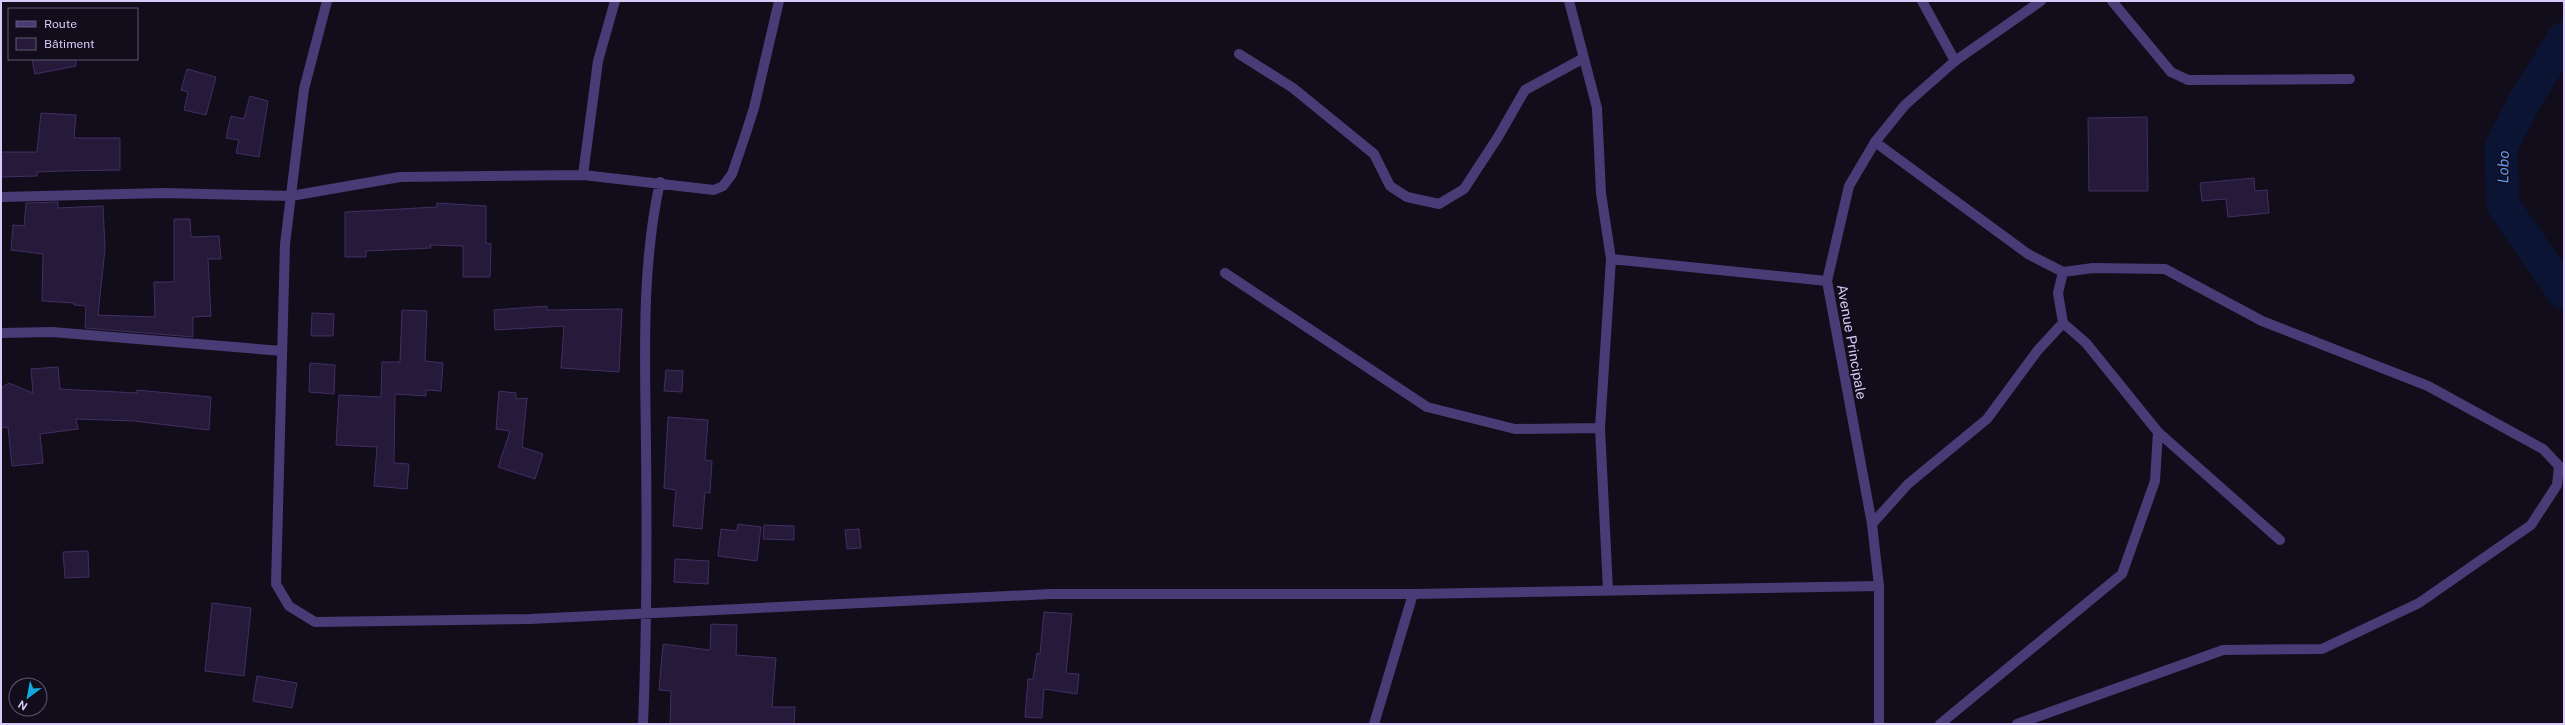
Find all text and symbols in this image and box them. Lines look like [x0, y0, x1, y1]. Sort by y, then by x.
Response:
legend [8, 8, 138, 60]
text: Route [44, 17, 77, 31]
text: Bâtiment [44, 37, 95, 51]
water label: Lobo [2494, 150, 2512, 184]
street label: Avenue Principale [1834, 283, 1870, 401]
north arrow [8, 677, 48, 717]
text: N [16, 698, 30, 713]

